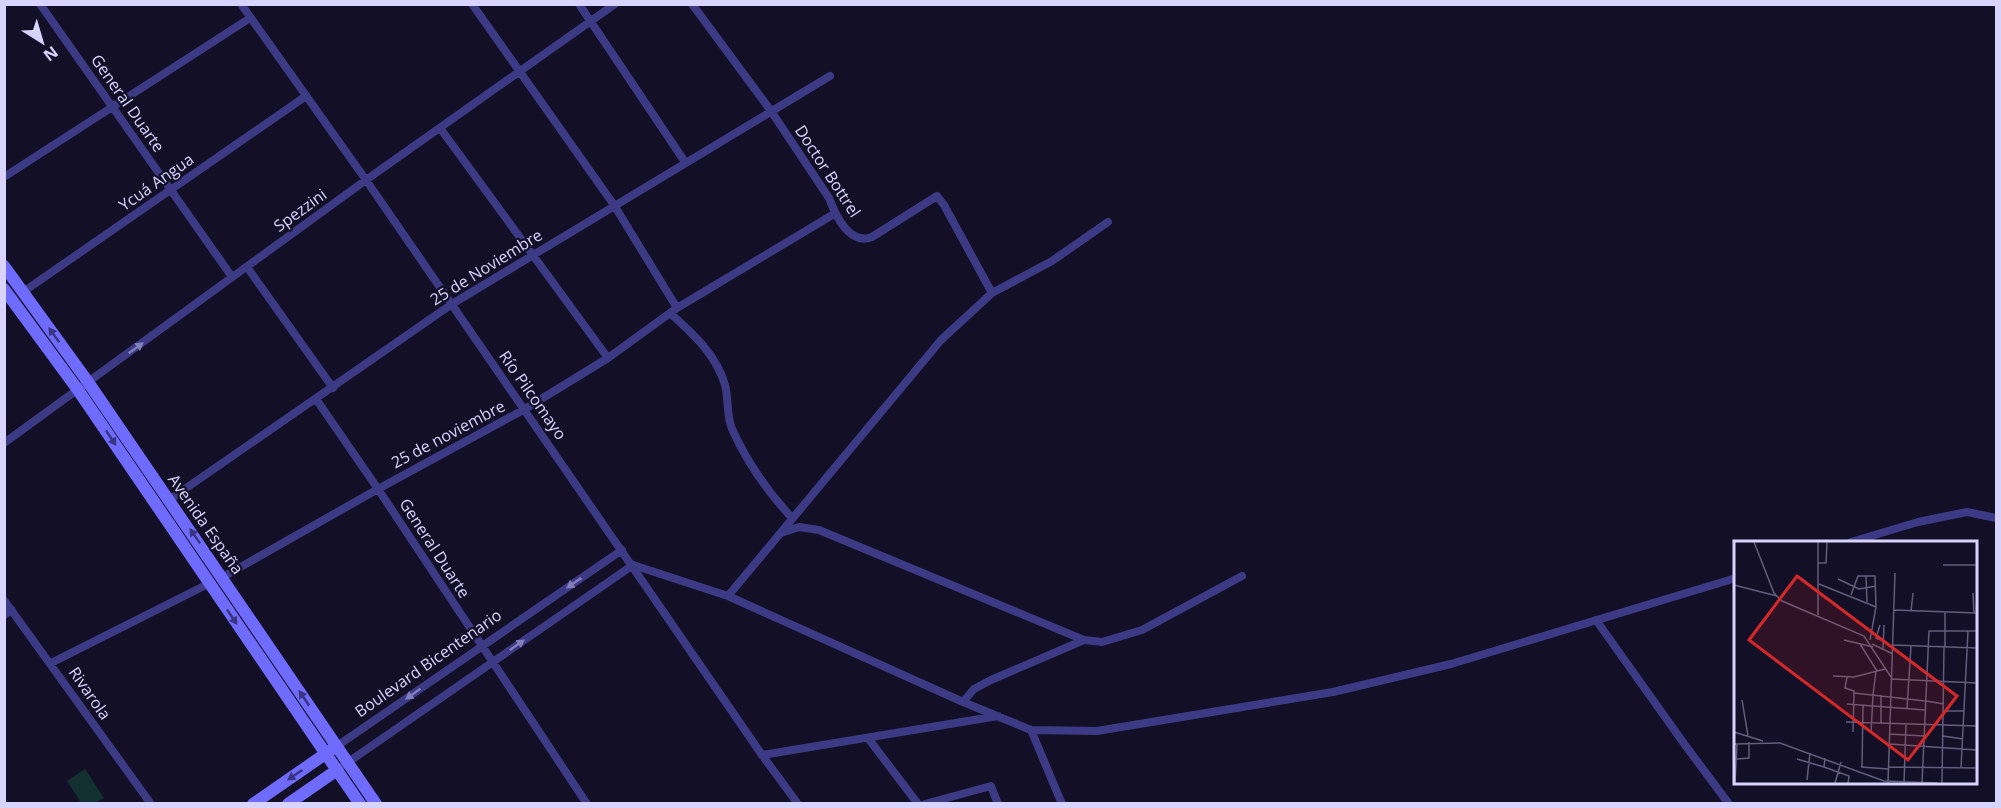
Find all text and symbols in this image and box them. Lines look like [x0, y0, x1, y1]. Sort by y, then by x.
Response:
north arrow [12, 12, 72, 72]
text: N [39, 41, 63, 67]
street label: General Duarte [86, 50, 170, 156]
street label: Doctor Bottrel [790, 121, 866, 221]
street label: Ycuá Angua [114, 148, 198, 216]
street label: Spezzini [269, 183, 331, 237]
street label: 25 de Noviembre [426, 224, 546, 310]
one-way arrow [48, 327, 60, 343]
one-way arrow [127, 342, 143, 354]
street label: Río Pilcomayo [494, 346, 572, 444]
street label: 25 de noviembre [387, 395, 509, 473]
one-way arrow [105, 430, 117, 446]
street label: Avenida España [163, 469, 249, 579]
street label: General Duarte [395, 494, 475, 602]
one-way arrow [189, 529, 201, 545]
inset map [1734, 541, 1977, 784]
one-way arrow [566, 577, 582, 588]
street label: Boulevard Bicentenario [350, 604, 506, 722]
one-way arrow [227, 609, 238, 625]
one-way arrow [508, 639, 524, 651]
street label: Rivarola [64, 662, 116, 724]
one-way arrow [406, 688, 422, 700]
one-way arrow [299, 690, 310, 706]
one-way arrow [287, 769, 303, 781]

